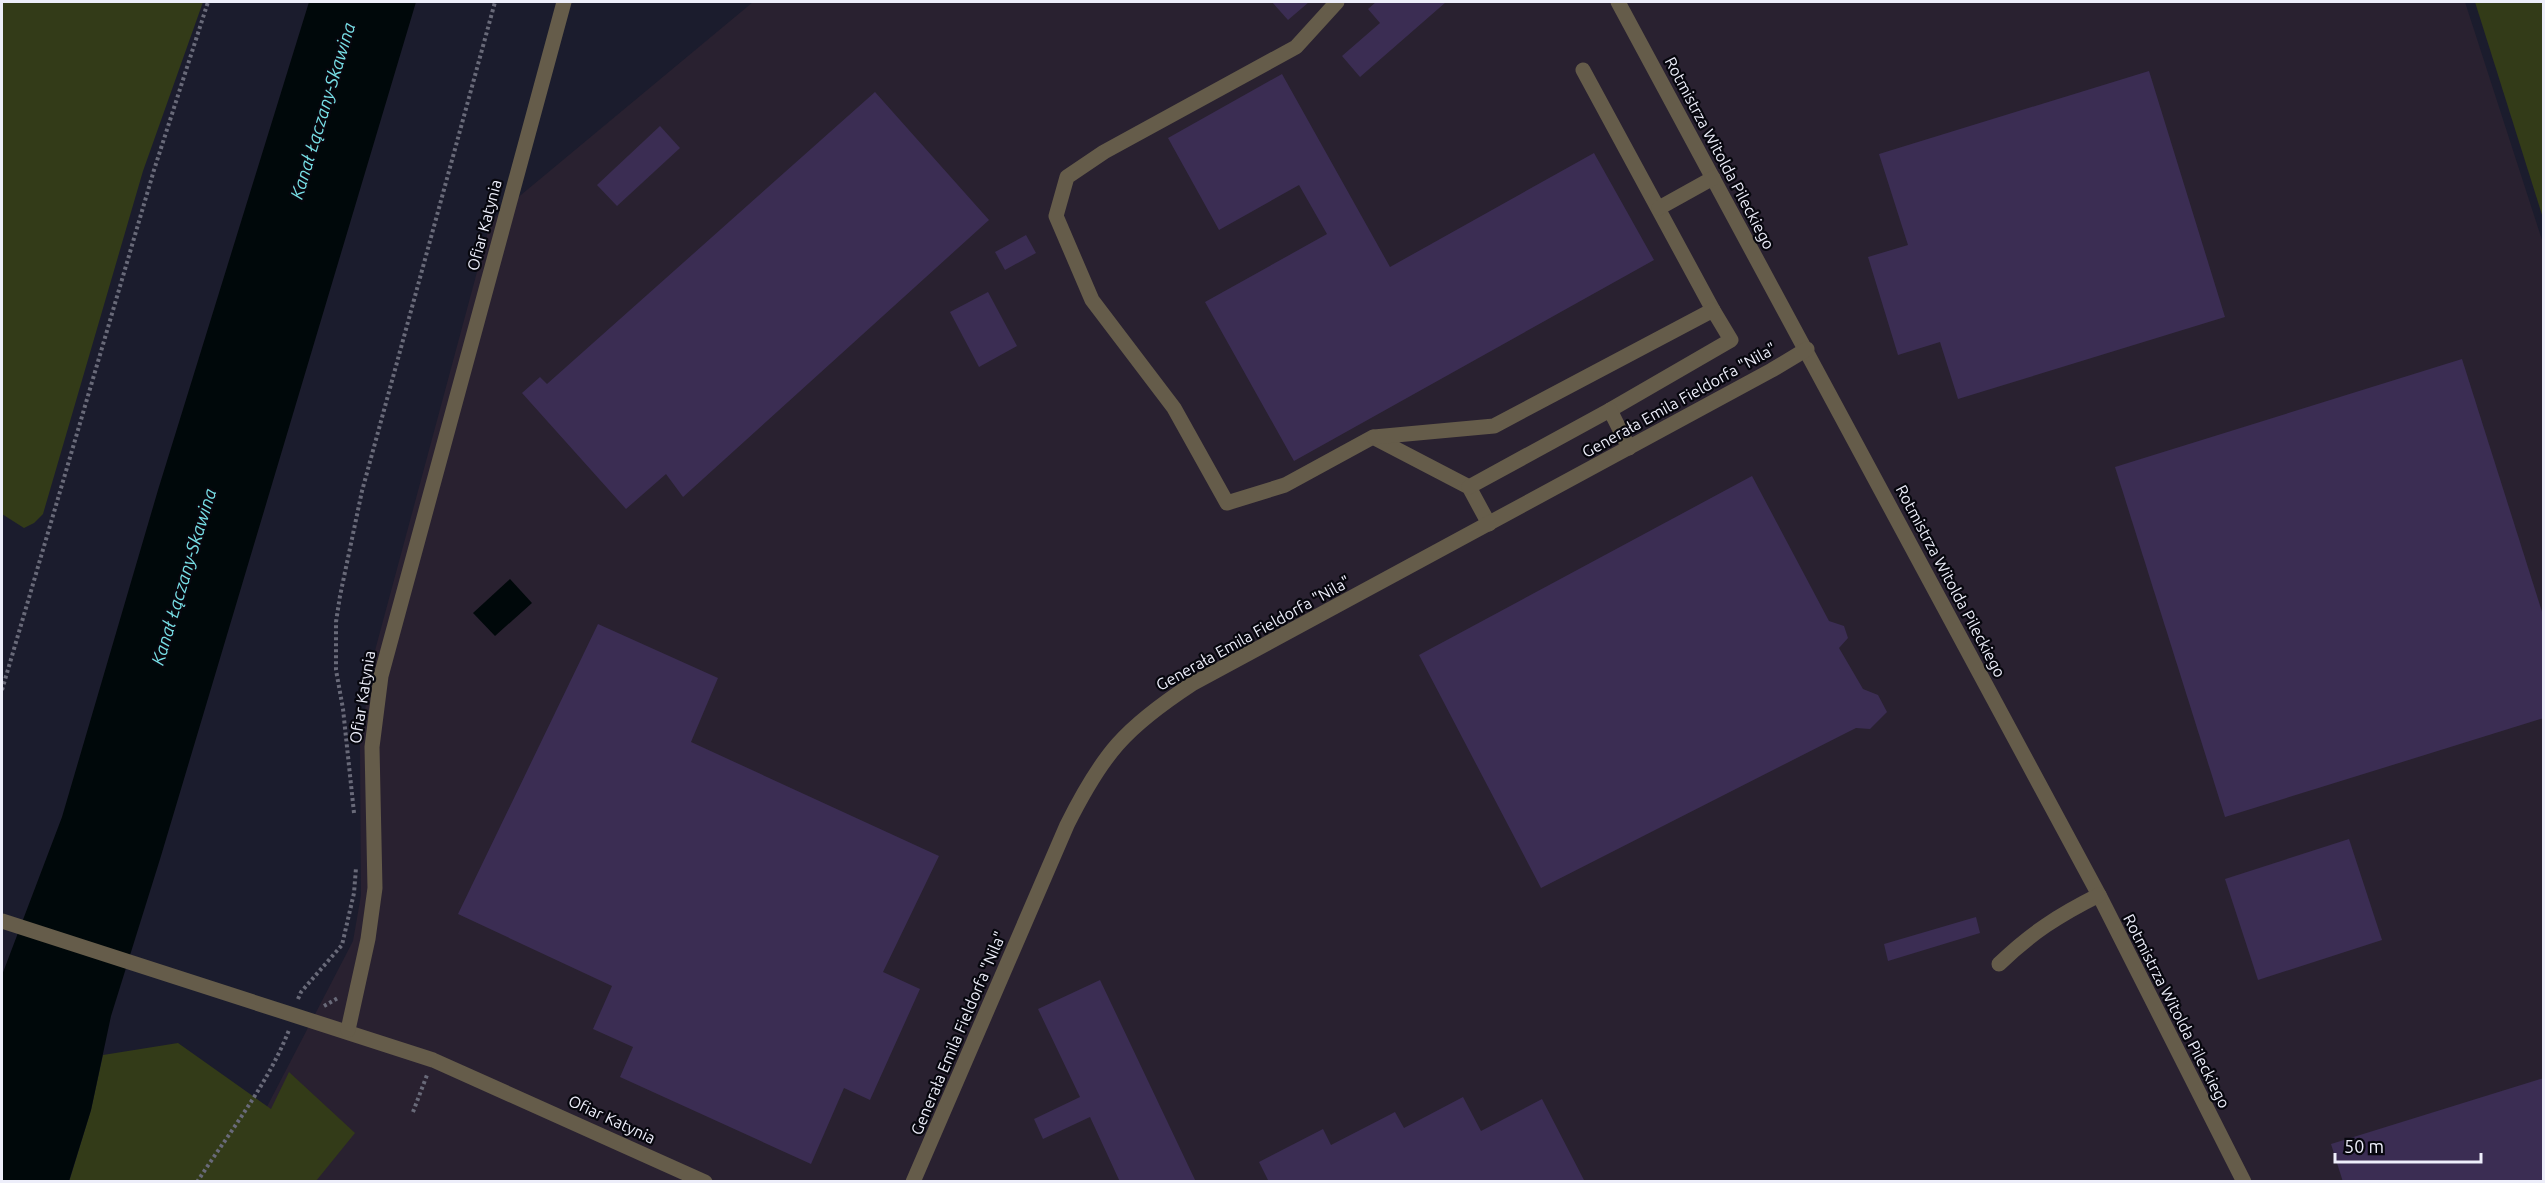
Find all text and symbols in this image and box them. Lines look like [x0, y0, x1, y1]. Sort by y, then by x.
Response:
water label: Kanał Łączany-Skawina [286, 20, 359, 201]
street label: Rotmistrza Witolda Pileckiego [1662, 54, 1778, 252]
street label: Ofiar Katynia [463, 177, 505, 273]
street label: Generała Emila Fieldorfa "Nila" [1579, 339, 1779, 461]
street label: Rotmistrza Witolda Pileckiego [1893, 482, 2009, 680]
water label: Kanał Łączany-Skawina [147, 486, 220, 667]
street label: Generała Emila Fieldorfa "Nila" [1153, 572, 1353, 694]
street label: Ofiar Katynia [346, 649, 378, 745]
street label: Rotmistrza Witolda Pileckiego [2120, 911, 2234, 1111]
street label: Generała Emila Fieldorfa "Nila" [907, 929, 1009, 1137]
street label: Ofiar Katynia [566, 1091, 658, 1147]
scale bar [2335, 1126, 2480, 1164]
text: 50 m [2344, 1136, 2384, 1156]

